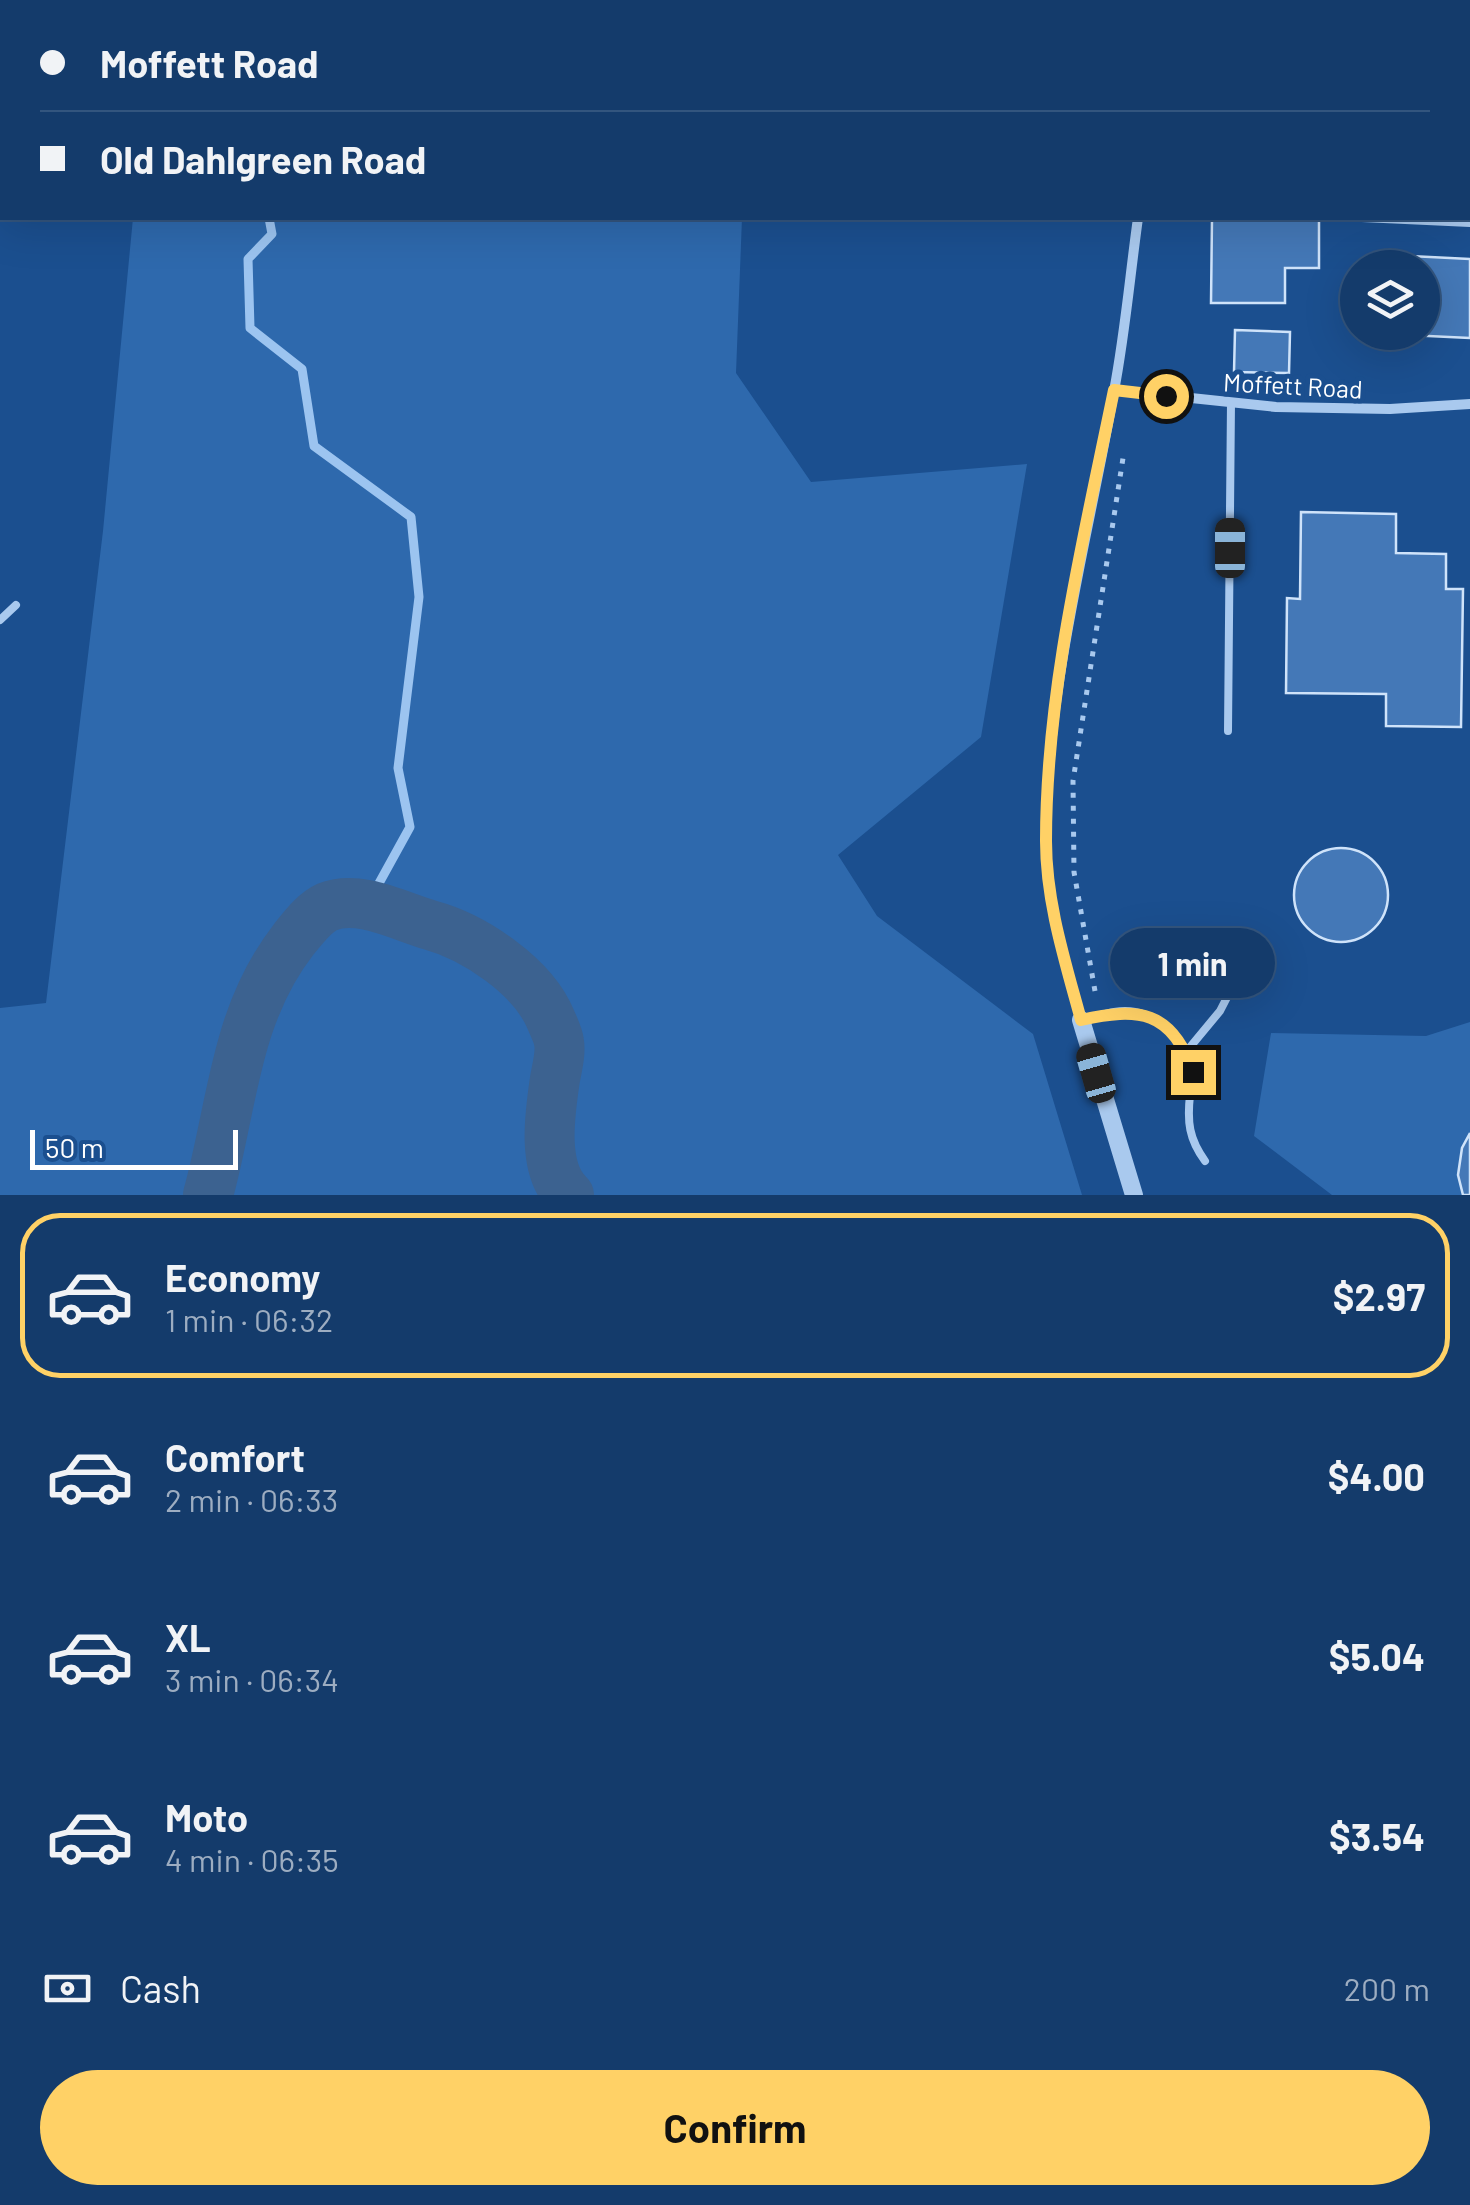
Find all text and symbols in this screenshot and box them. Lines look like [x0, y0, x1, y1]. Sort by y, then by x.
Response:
text: Moffett Road [100, 40, 319, 86]
text: Old Dahlgreen Road [100, 136, 426, 182]
map controls [1340, 250, 1440, 350]
button: layers [1340, 250, 1440, 350]
street label: Moffett Road [1223, 366, 1363, 404]
route start [1144, 374, 1189, 419]
car [1215, 518, 1245, 578]
callout: 1 min [1110, 927, 1276, 997]
text: 1 min [1157, 944, 1228, 982]
car [1073, 1040, 1119, 1106]
route end [1171, 1050, 1216, 1095]
scale bar [30, 1125, 238, 1170]
text: 50 m [45, 1130, 104, 1164]
icon: car [45, 1251, 135, 1341]
text: Economy [165, 1254, 320, 1300]
text: $2.97 [1333, 1273, 1425, 1319]
text: 1 min · 06:32 [165, 1300, 333, 1338]
icon: car [45, 1431, 135, 1521]
text: Comfort [165, 1434, 305, 1480]
text: $4.00 [1328, 1453, 1425, 1499]
text: 2 min · 06:33 [165, 1480, 338, 1518]
icon: car [45, 1611, 135, 1701]
text: XL [165, 1614, 211, 1660]
text: $5.04 [1329, 1633, 1425, 1679]
text: 3 min · 06:34 [165, 1660, 339, 1698]
icon: car [45, 1791, 135, 1881]
text: Moto [165, 1794, 248, 1840]
text: $3.54 [1329, 1813, 1425, 1859]
text: 4 min · 06:35 [165, 1840, 339, 1878]
icon: cash [40, 1961, 95, 2016]
text: Cash [120, 1965, 201, 2011]
text: 200 m [1344, 1969, 1430, 2007]
button: Confirm [40, 2070, 1430, 2185]

